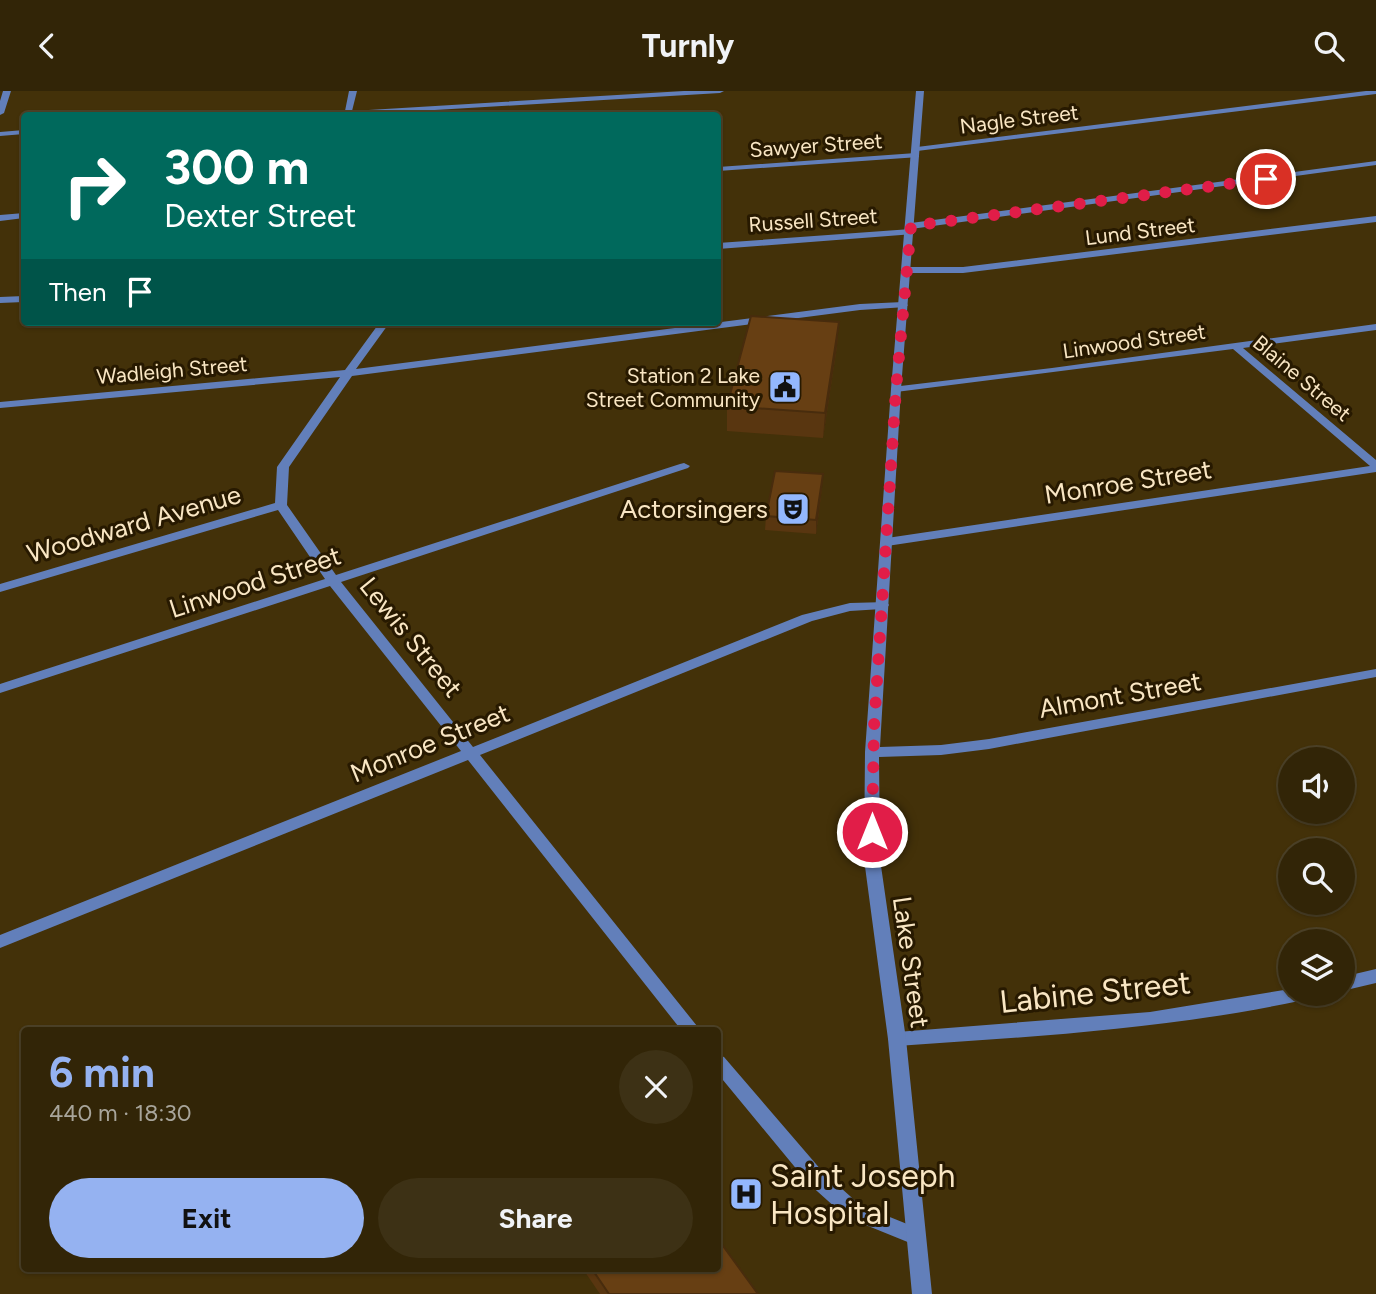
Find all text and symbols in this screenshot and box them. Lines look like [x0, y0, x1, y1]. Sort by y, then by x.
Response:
icon: back [28, 27, 66, 65]
text: Turnly [642, 27, 734, 65]
icon: search [1310, 27, 1348, 65]
street label: Nagle Street [958, 99, 1080, 139]
street label: Sawyer Street [749, 128, 883, 162]
text: 300 m [164, 137, 309, 196]
icon: right [49, 140, 140, 231]
pin [1236, 149, 1296, 209]
icon: arrive [1247, 160, 1285, 198]
text: Dexter Street [164, 197, 356, 235]
street label: Russell Street [748, 203, 878, 237]
street label: Lund Street [1084, 212, 1196, 250]
icon: arrive [121, 273, 159, 311]
text: Then [49, 276, 107, 308]
street label: Linwood Street [1061, 319, 1207, 363]
street label: Blaine Street [1248, 330, 1356, 426]
street label: Wadleigh Street [96, 351, 249, 389]
place label: Station 2 Lake Street Community [586, 363, 760, 412]
public building icon: Station 2 Lake Street Community [766, 368, 804, 406]
street label: Monroe Street [1042, 453, 1214, 511]
street label: Woodward Avenue [23, 478, 245, 570]
theatre icon: Actorsingers [774, 490, 812, 528]
place label: Actorsingers [620, 493, 768, 525]
street label: Linwood Street [165, 539, 345, 625]
street label: Lewis Street [353, 571, 469, 704]
street label: Almont Street [1036, 665, 1204, 725]
street label: Monroe Street [346, 696, 514, 789]
map controls [1278, 747, 1355, 1006]
button: sound [1278, 747, 1355, 824]
position arrow [835, 795, 909, 869]
button: search [1278, 838, 1355, 915]
street label: Lake Street [886, 894, 936, 1030]
button: layers [1278, 929, 1355, 1006]
street label: Labine Street [998, 963, 1192, 1021]
text: 6 min [49, 1047, 155, 1098]
button: close [619, 1050, 693, 1124]
text: 440 m · 18:30 [49, 1099, 191, 1127]
place label: Saint Joseph Hospital [770, 1157, 955, 1232]
hospital icon: Saint Joseph Hospital [727, 1175, 765, 1213]
button: Exit [49, 1178, 364, 1258]
button: Share [378, 1178, 693, 1258]

